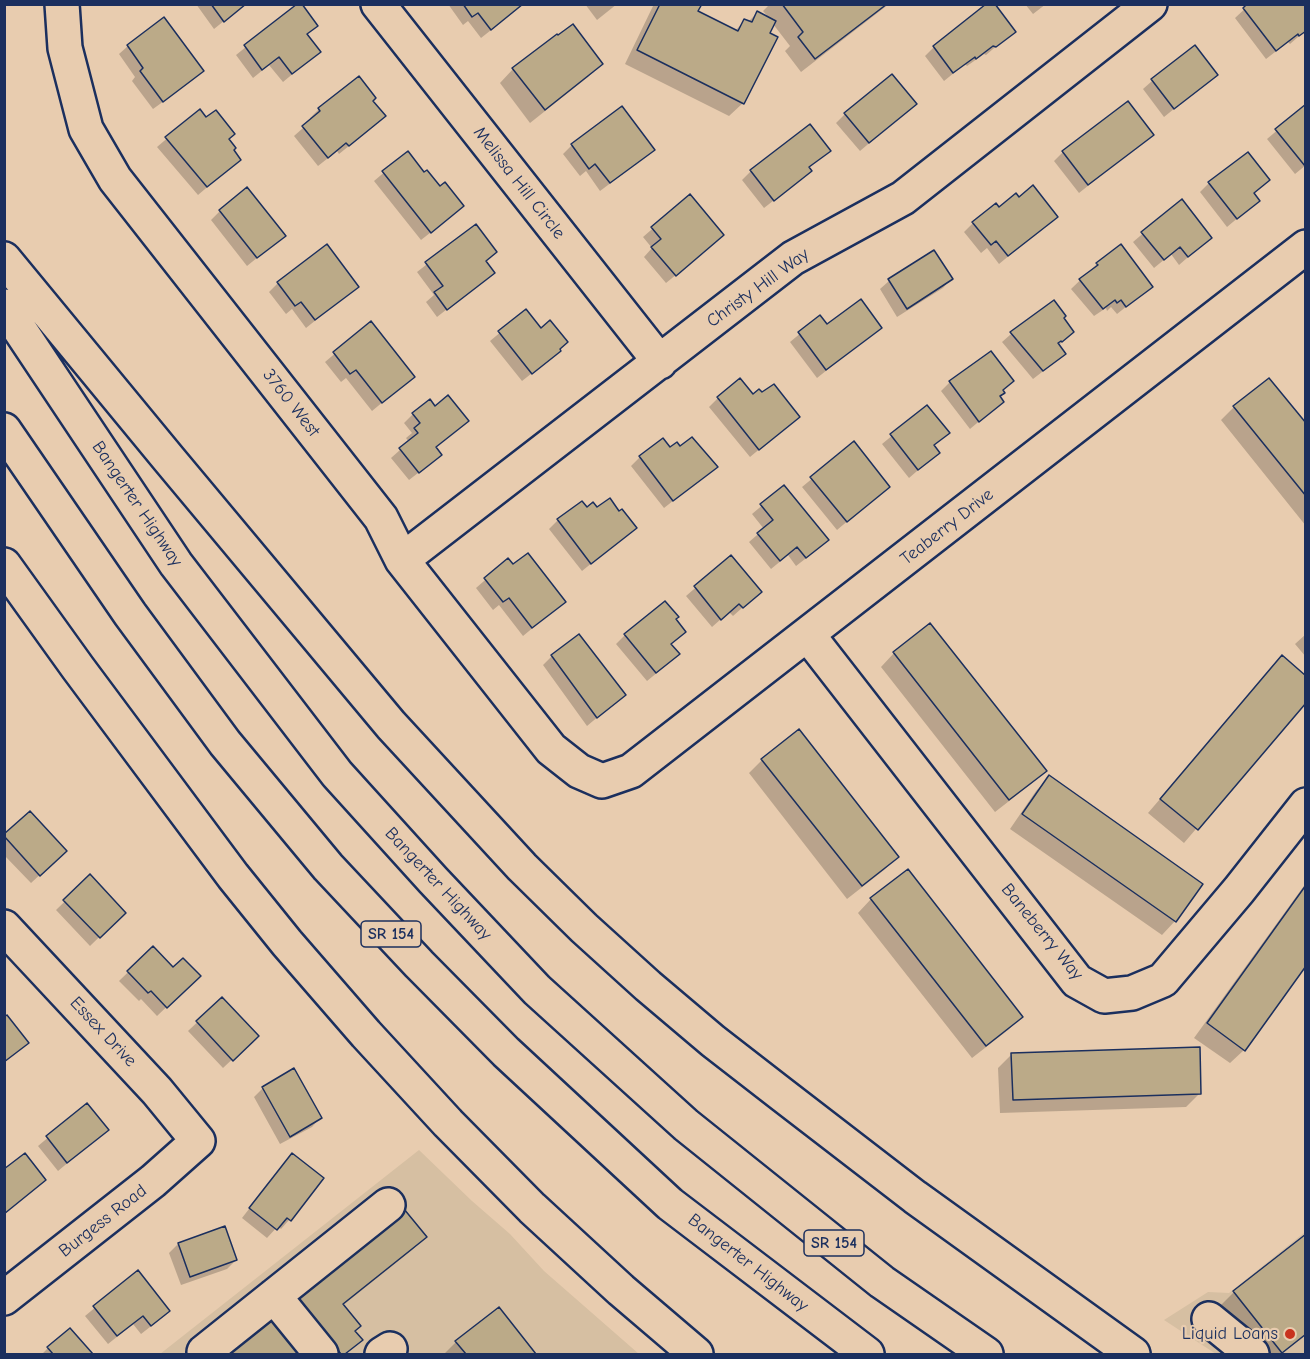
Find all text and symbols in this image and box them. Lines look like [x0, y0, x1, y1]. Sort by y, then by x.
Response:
street label: Melissa Hill Circle [468, 122, 570, 244]
street label: Christy Hill Way [703, 244, 813, 332]
street label: 3760 West [258, 365, 324, 441]
street label: Bangerter Highway [87, 437, 187, 571]
street label: Teaberry Drive [896, 484, 998, 570]
street label: Bangerter Highway [380, 823, 496, 945]
street label: Baneberry Way [996, 879, 1088, 985]
road number: SR 154 [361, 921, 421, 947]
street label: Essex Drive [65, 992, 141, 1072]
street label: Burgess Road [55, 1180, 151, 1262]
street label: Bangerter Highway [683, 1209, 813, 1317]
road number: SR 154 [804, 1230, 864, 1256]
place label: Liquid Loans [1182, 1323, 1278, 1345]
marker: Liquid Loans [1283, 1327, 1297, 1341]

